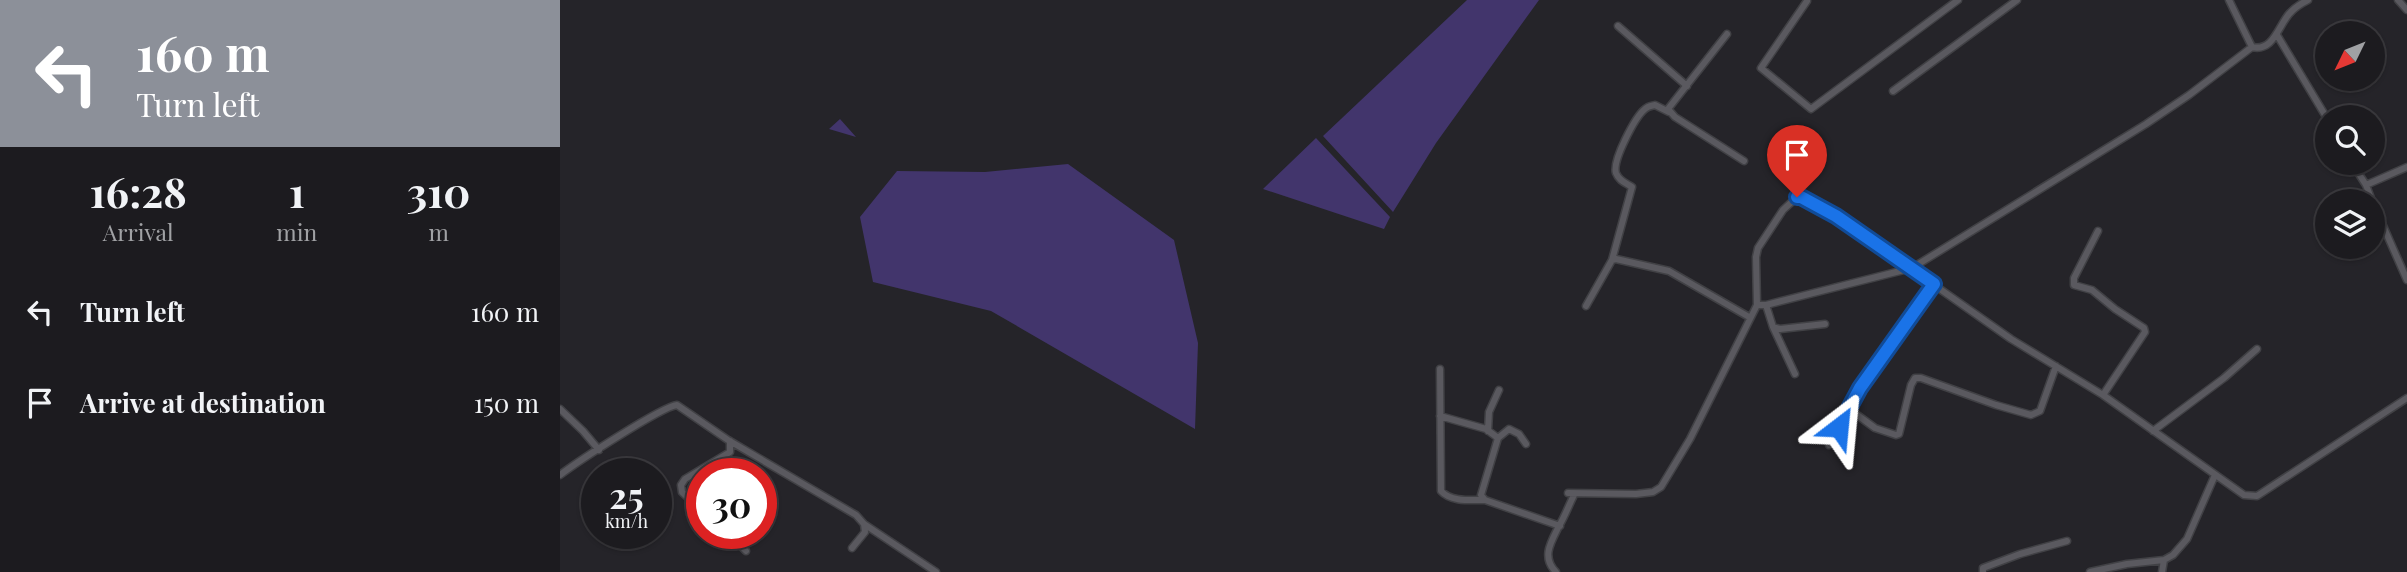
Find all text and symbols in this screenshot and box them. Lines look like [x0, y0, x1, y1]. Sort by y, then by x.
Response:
text: 160 m [136, 19, 270, 84]
north arrow [2315, 21, 2385, 91]
map controls [2315, 21, 2385, 259]
icon: left [21, 28, 112, 119]
text: Turn left [136, 82, 260, 125]
button: search [2315, 105, 2385, 175]
pin [1767, 125, 1827, 197]
icon: arrive [1778, 136, 1816, 174]
text: 16:28 [90, 163, 187, 219]
text: 1 [289, 163, 305, 219]
text: 310 [407, 163, 470, 219]
button: layers [2315, 189, 2385, 259]
text: Arrival [103, 216, 174, 247]
text: min [276, 216, 317, 247]
text: m [428, 216, 449, 247]
icon: left [21, 293, 59, 331]
text: Turn left [80, 294, 185, 329]
text: 160 m [471, 294, 539, 329]
icon: arrive [21, 384, 59, 422]
text: Arrive at destination [80, 385, 326, 420]
text: 150 m [474, 385, 539, 420]
position arrow [1802, 390, 1876, 464]
speed limit sign: 30 [686, 458, 777, 549]
text: 25 [609, 471, 644, 518]
text: km/h [605, 509, 648, 533]

